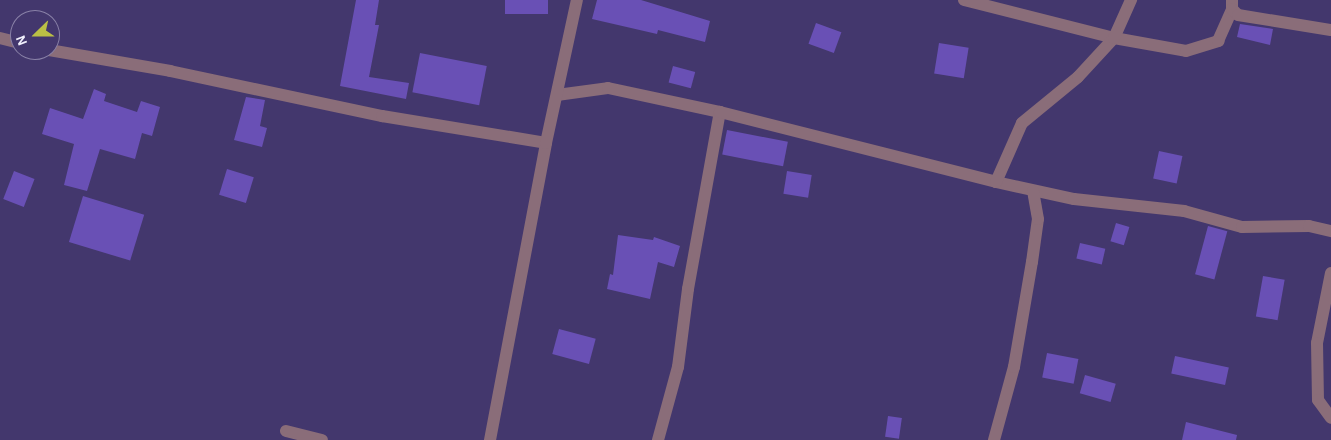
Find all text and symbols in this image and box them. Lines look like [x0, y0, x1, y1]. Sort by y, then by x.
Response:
north arrow [10, 10, 60, 60]
text: N [14, 33, 30, 47]

